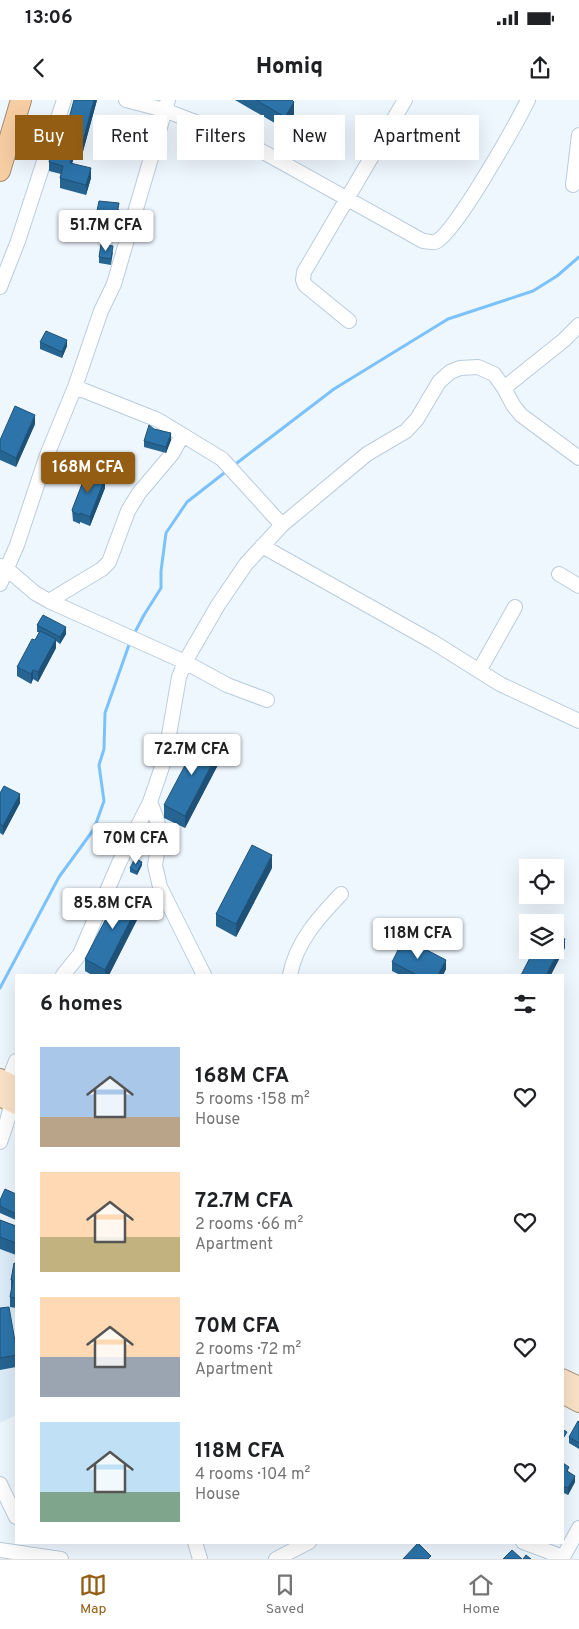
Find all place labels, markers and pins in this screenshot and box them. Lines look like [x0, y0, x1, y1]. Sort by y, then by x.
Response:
pin: 51.7M CFA [49, 210, 163, 252]
pin: 168M CFA [36, 452, 140, 494]
pin: 72.7M CFA [135, 734, 249, 776]
pin: 70M CFA [90, 822, 182, 865]
pin: 85.8M CFA [56, 888, 170, 930]
pin: 118M CFA [366, 918, 470, 960]

